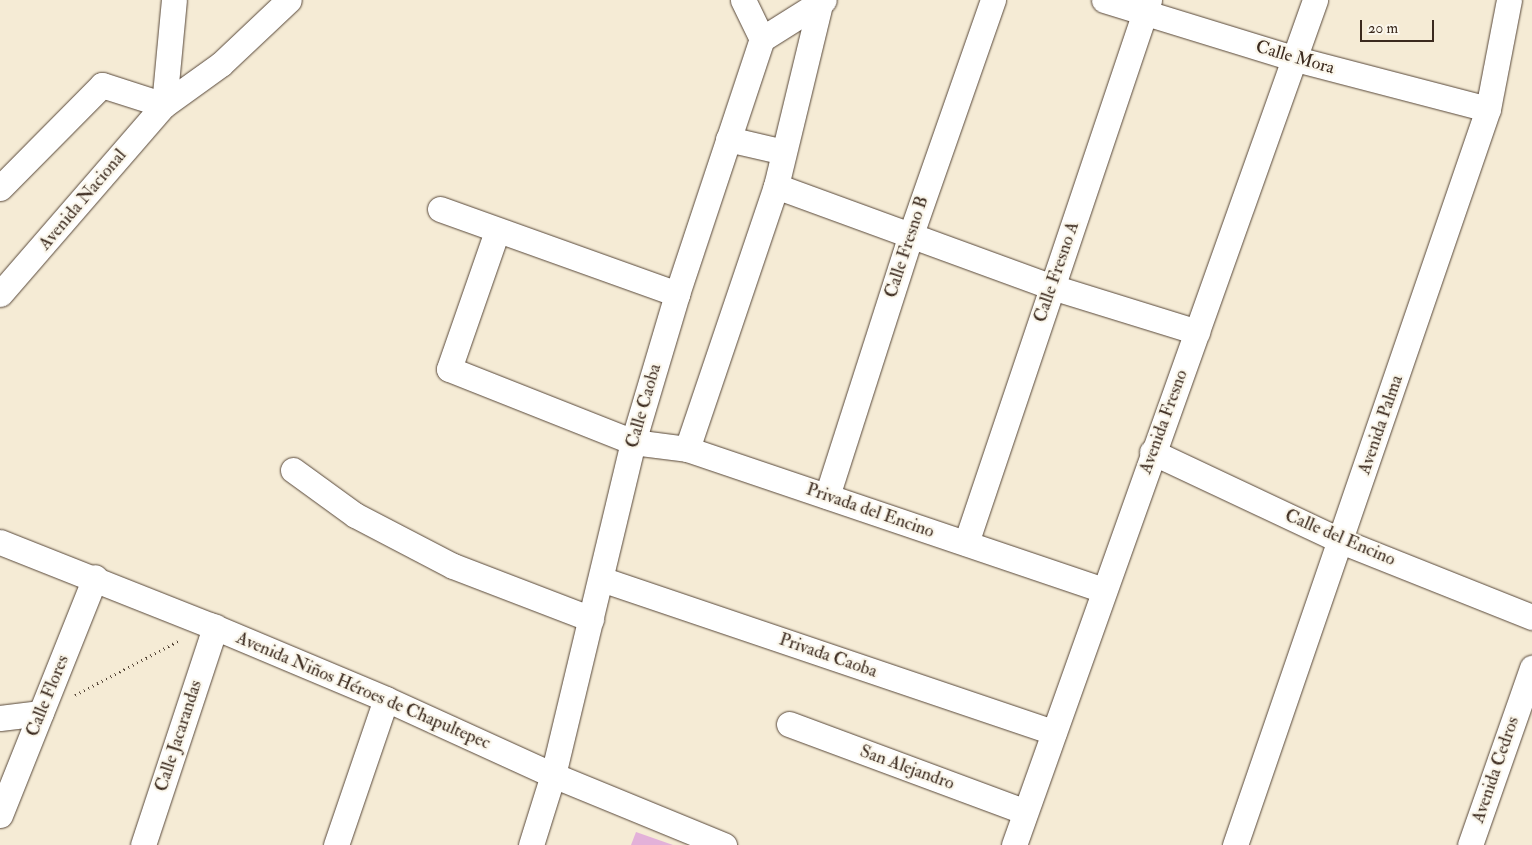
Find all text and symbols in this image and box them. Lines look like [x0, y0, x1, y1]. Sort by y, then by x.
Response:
scale bar [1362, 10, 1436, 42]
text: 20 m [1368, 19, 1398, 38]
street label: Calle Mora [1253, 36, 1337, 80]
street label: Avenida Nacional [35, 145, 131, 255]
street label: Calle Fresno B [880, 193, 934, 301]
street label: Calle Fresno A [1030, 219, 1084, 325]
street label: Calle Caoba [622, 362, 666, 450]
street label: Avenida Fresno [1135, 367, 1193, 477]
street label: Avenida Palma [1354, 372, 1408, 478]
street label: Privada del Encino [803, 479, 937, 543]
street label: Calle del Encino [1282, 505, 1398, 571]
street label: Avenida Niños Héroes de Chapultepec [233, 628, 493, 754]
street label: Privada Caoba [776, 629, 880, 683]
street label: Calle Flores [22, 652, 74, 740]
street label: Calle Jacarandas [151, 678, 207, 794]
street label: Avenida Cedros [1468, 714, 1524, 826]
street label: San Alejandro [857, 741, 957, 795]

